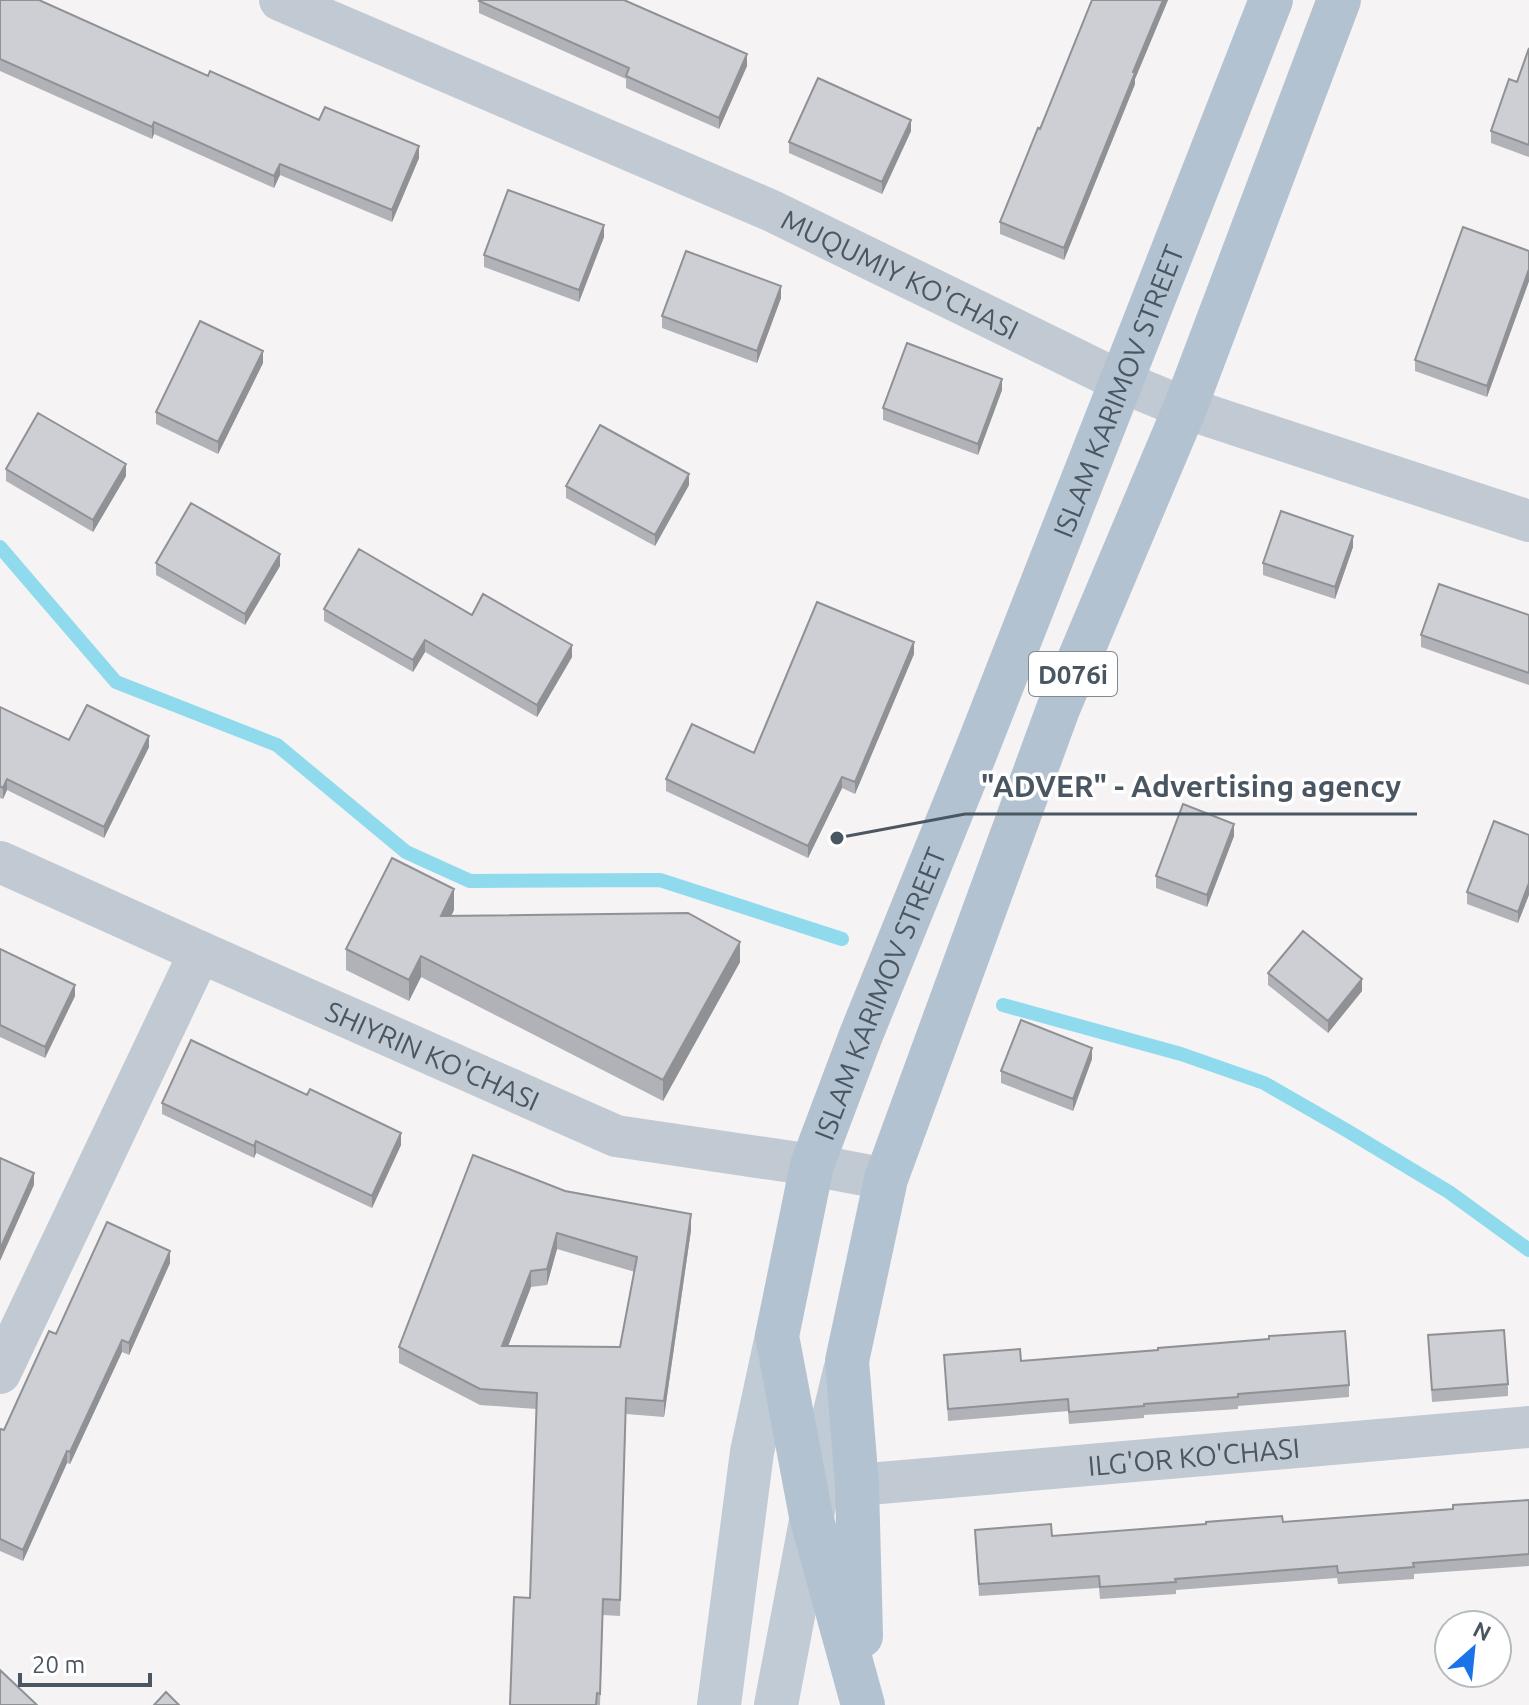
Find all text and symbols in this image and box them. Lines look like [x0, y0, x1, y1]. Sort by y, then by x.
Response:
street label: MUQUMIY KO'CHASI [777, 203, 1024, 345]
street label: ISLAM KARIMOV STREET [1046, 240, 1189, 542]
road number: D076i [1029, 652, 1117, 696]
callout: "ADVER" - Advertising agency [965, 760, 1417, 814]
text: "ADVER" - Advertising agency [981, 769, 1401, 803]
street label: ISLAM KARIMOV STREET [808, 843, 951, 1144]
street label: SHIYRIN KO'CHASI [321, 994, 544, 1116]
street label: ILG'OR KO'CHASI [1087, 1431, 1301, 1481]
north arrow [1433, 1609, 1513, 1689]
text: N [1469, 1616, 1495, 1646]
scale bar [20, 1637, 150, 1687]
text: 20 m [32, 1651, 85, 1678]

